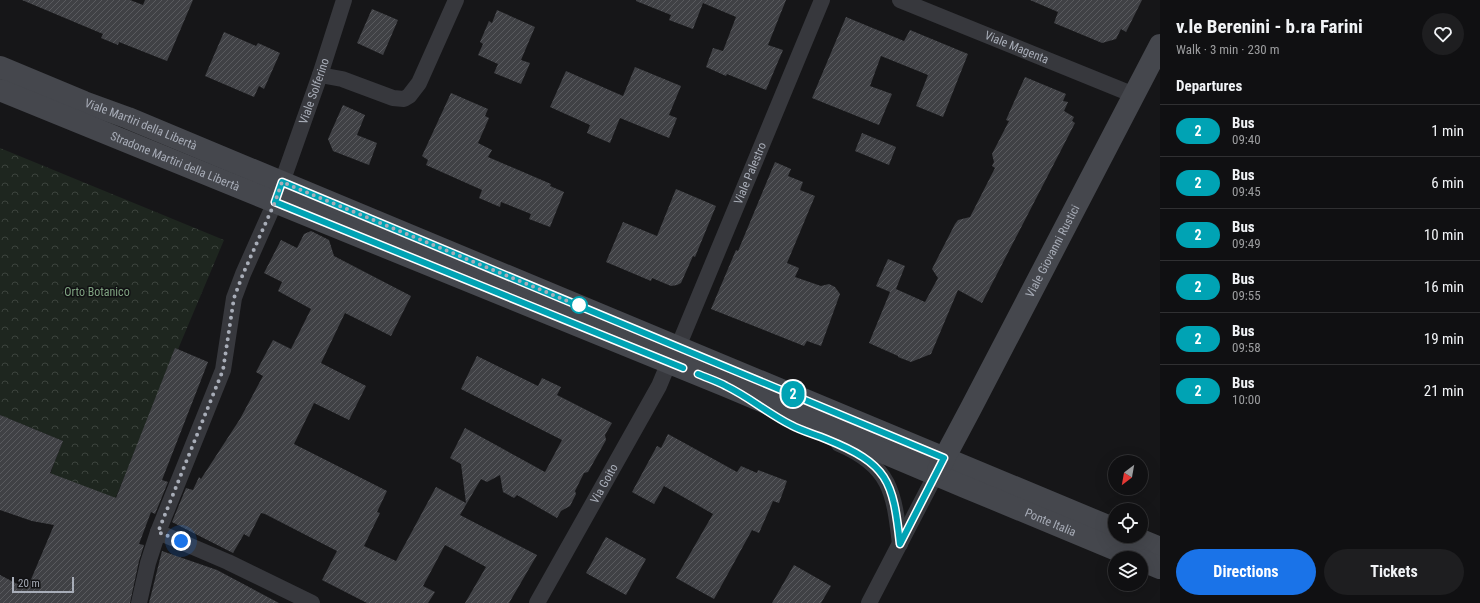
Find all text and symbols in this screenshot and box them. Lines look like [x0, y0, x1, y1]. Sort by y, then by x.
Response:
button: heart [1422, 13, 1464, 55]
text: v.le Berenini - b.ra Farini [1176, 15, 1363, 38]
street label: Viale Magenta [983, 28, 1051, 67]
text: Walk · 3 min · 230 m [1176, 42, 1280, 57]
street label: Viale Solferino [296, 56, 332, 126]
text: Departures [1176, 77, 1242, 95]
street label: Viale Martiri della Libertà [83, 96, 199, 153]
text: Bus [1232, 114, 1255, 132]
text: 1 min [1431, 122, 1464, 140]
text: 2 [1194, 123, 1202, 139]
street label: Stradone Martiri della Libertà [108, 129, 242, 194]
text: 09:40 [1232, 132, 1261, 147]
street label: Viale Palestro [731, 140, 769, 206]
text: Bus [1232, 166, 1255, 184]
text: 6 min [1431, 174, 1464, 192]
text: 2 [1194, 175, 1202, 191]
text: 09:45 [1232, 184, 1261, 199]
street label: Viale Giovanni Rustici [1023, 203, 1083, 300]
text: Bus [1232, 218, 1255, 236]
text: 10 min [1424, 226, 1464, 244]
text: 2 [1194, 227, 1202, 243]
text: 09:49 [1232, 236, 1261, 251]
text: Bus [1232, 270, 1255, 288]
text: 16 min [1424, 278, 1464, 296]
text: 2 [1194, 279, 1202, 295]
park label: Orto Botanico [64, 285, 130, 299]
text: 09:55 [1232, 288, 1261, 303]
unlabelled marker [570, 296, 588, 314]
text: Bus [1232, 322, 1255, 340]
text: 19 min [1424, 330, 1464, 348]
text: 2 [1194, 331, 1202, 347]
text: 09:58 [1232, 340, 1261, 355]
text: Bus [1232, 374, 1255, 392]
line badge: 2 [780, 381, 806, 407]
text: 21 min [1424, 382, 1464, 400]
text: 2 [1194, 383, 1202, 399]
text: 2 [789, 386, 797, 402]
text: 10:00 [1232, 392, 1261, 407]
north arrow [1108, 455, 1148, 495]
map controls [1108, 455, 1148, 591]
street label: Via Goito [587, 461, 621, 506]
button: locate [1108, 503, 1148, 543]
street label: Ponte Italia [1023, 506, 1078, 539]
your location [171, 531, 191, 551]
button: Directions [1176, 549, 1316, 595]
button: Tickets [1324, 549, 1464, 595]
button: layers [1108, 551, 1148, 591]
scale bar [12, 575, 74, 594]
text: 20 m [18, 577, 40, 590]

